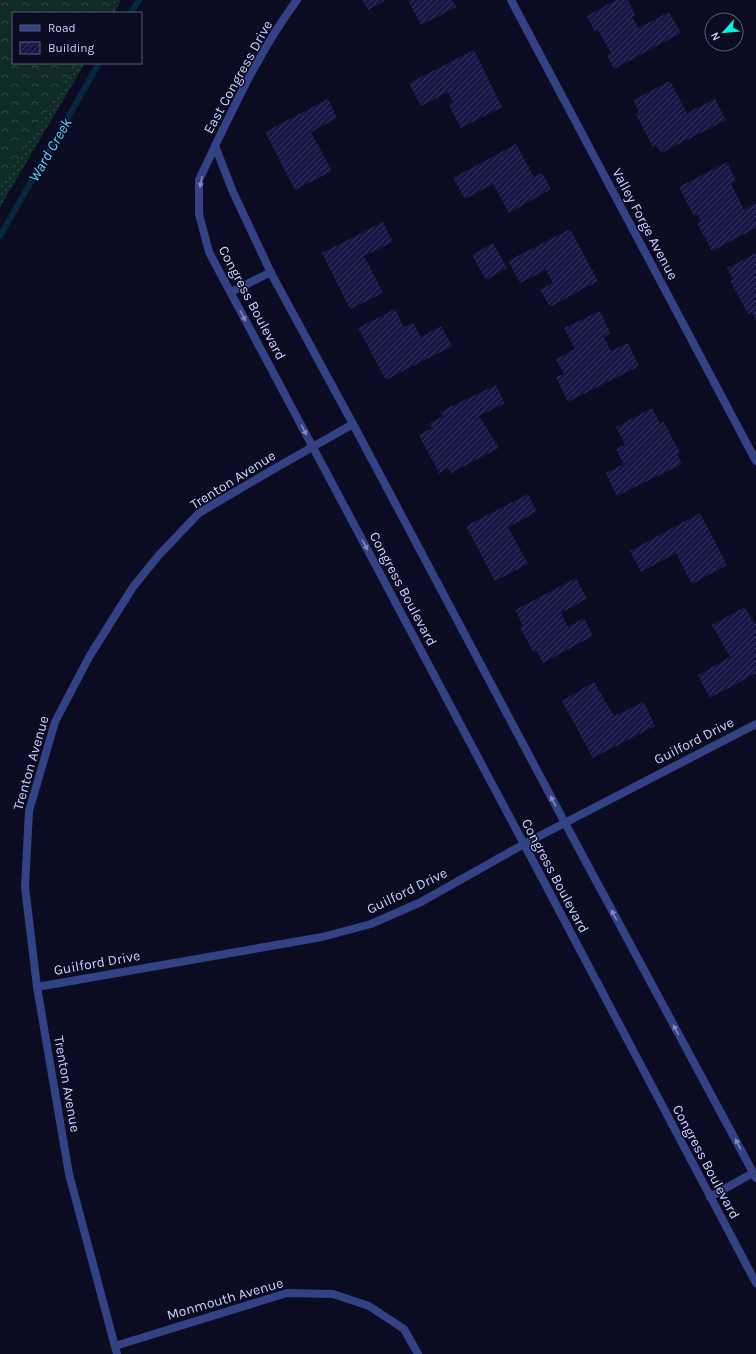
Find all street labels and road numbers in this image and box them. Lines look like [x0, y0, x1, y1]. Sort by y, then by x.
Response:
street label: East Congress Drive [200, 17, 276, 137]
street label: Valley Forge Avenue [608, 165, 682, 283]
street label: Congress Boulevard [215, 243, 289, 363]
street label: Trenton Avenue [187, 447, 279, 513]
street label: Congress Boulevard [366, 529, 440, 649]
street label: Trenton Avenue [9, 714, 53, 812]
street label: Guilford Drive [651, 714, 737, 768]
street label: Congress Boulevard [518, 816, 592, 936]
street label: Guilford Drive [364, 864, 450, 918]
street label: Guilford Drive [52, 947, 142, 979]
street label: Trenton Avenue [50, 1035, 84, 1133]
street label: Congress Boulevard [669, 1102, 743, 1222]
street label: Monmouth Avenue [165, 1274, 285, 1324]

